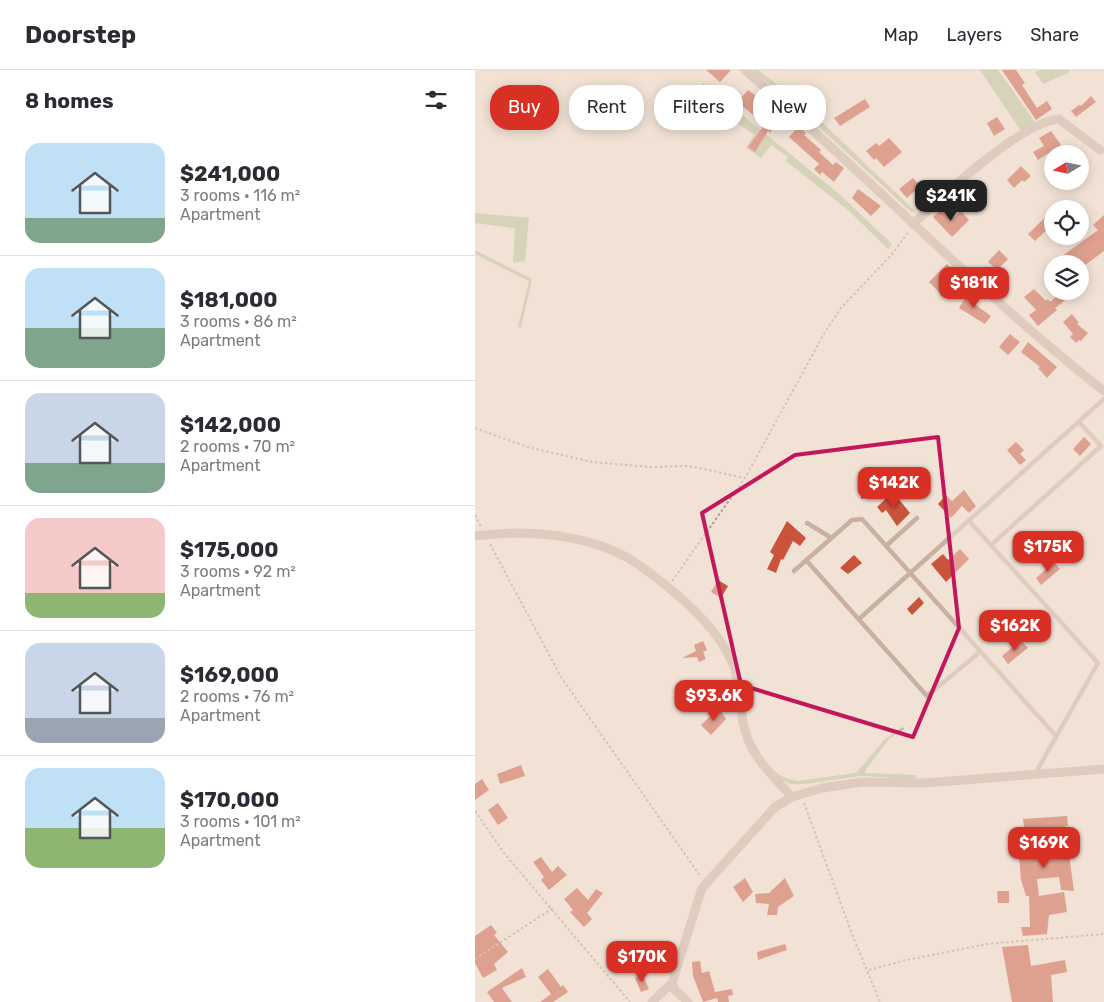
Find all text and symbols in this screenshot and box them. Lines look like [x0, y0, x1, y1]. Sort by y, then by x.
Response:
text: Doorstep [25, 21, 136, 49]
text: Map [884, 24, 919, 46]
text: Layers [947, 24, 1002, 46]
text: Share [1030, 24, 1079, 46]
chip: Buy [490, 85, 559, 130]
chip: Rent [569, 85, 644, 130]
chip: Filters [654, 85, 743, 130]
chip: New [753, 85, 826, 130]
icon: filters [422, 86, 450, 114]
text: 8 homes [25, 88, 114, 113]
north arrow [1044, 145, 1089, 190]
map controls [1044, 145, 1089, 300]
text: $241,000 [180, 161, 280, 186]
icon: home [65, 163, 125, 223]
pin: $241K [916, 180, 986, 222]
text: 3 rooms · 116 m² [180, 186, 300, 205]
text: $241K [926, 186, 976, 205]
button: locate [1044, 200, 1089, 245]
text: Apartment [180, 205, 260, 224]
button: layers [1044, 255, 1089, 300]
pin: $181K [939, 266, 1009, 309]
text: $181K [950, 273, 998, 292]
text: $181,000 [180, 287, 278, 312]
icon: home [65, 288, 125, 348]
text: 3 rooms · 86 m² [180, 312, 297, 331]
text: Apartment [180, 331, 260, 350]
text: $142,000 [180, 412, 281, 437]
icon: home [65, 413, 125, 473]
text: 2 rooms · 70 m² [180, 437, 295, 456]
text: Apartment [180, 456, 260, 475]
pin: $142K [859, 466, 929, 509]
text: $142K [869, 473, 919, 492]
pin: $175K [1013, 530, 1083, 573]
text: $175,000 [180, 537, 279, 562]
text: $175K [1024, 537, 1072, 556]
icon: home [65, 538, 125, 598]
text: 3 rooms · 92 m² [180, 562, 296, 581]
text: Apartment [180, 581, 260, 600]
pin: $162K [980, 610, 1050, 652]
text: $162K [990, 616, 1040, 635]
text: $169,000 [180, 662, 279, 687]
icon: home [65, 663, 125, 723]
pin: $93.6K [673, 680, 755, 722]
text: $93.6K [686, 686, 742, 705]
text: 2 rooms · 76 m² [180, 687, 294, 706]
text: Apartment [180, 706, 260, 725]
text: $170,000 [180, 787, 279, 812]
icon: home [65, 788, 125, 848]
text: 3 rooms · 101 m² [180, 812, 301, 831]
pin: $169K [1009, 826, 1079, 869]
text: Apartment [180, 831, 260, 850]
text: $169K [1019, 833, 1069, 852]
pin: $170K [607, 940, 677, 983]
text: $170K [617, 947, 667, 966]

